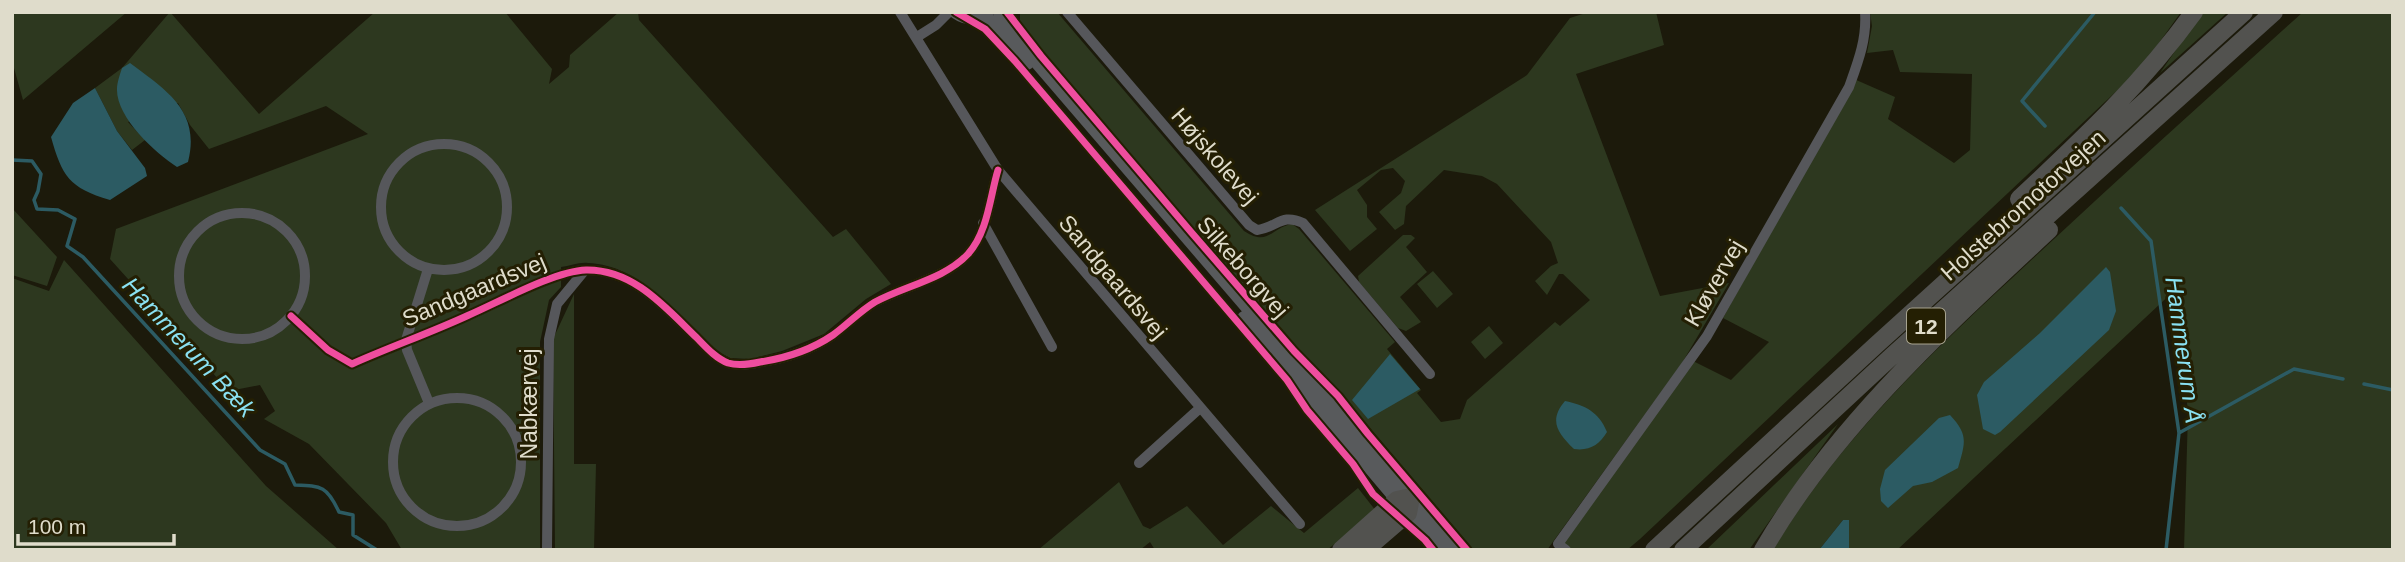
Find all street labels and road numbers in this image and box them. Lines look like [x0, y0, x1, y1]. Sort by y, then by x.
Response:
street label: Højskolevej [1166, 103, 1264, 209]
street label: Holstebromotorvejen [1935, 124, 2111, 286]
street label: Sandgaardsvej [1054, 210, 1172, 344]
street label: Silkeborgvej [1192, 211, 1294, 323]
street label: Kløvervej [1679, 235, 1749, 331]
street label: Sandgaardsvej [398, 248, 550, 332]
road number: 12 [1907, 308, 1945, 344]
street label: Nabkærvej [516, 348, 542, 460]

